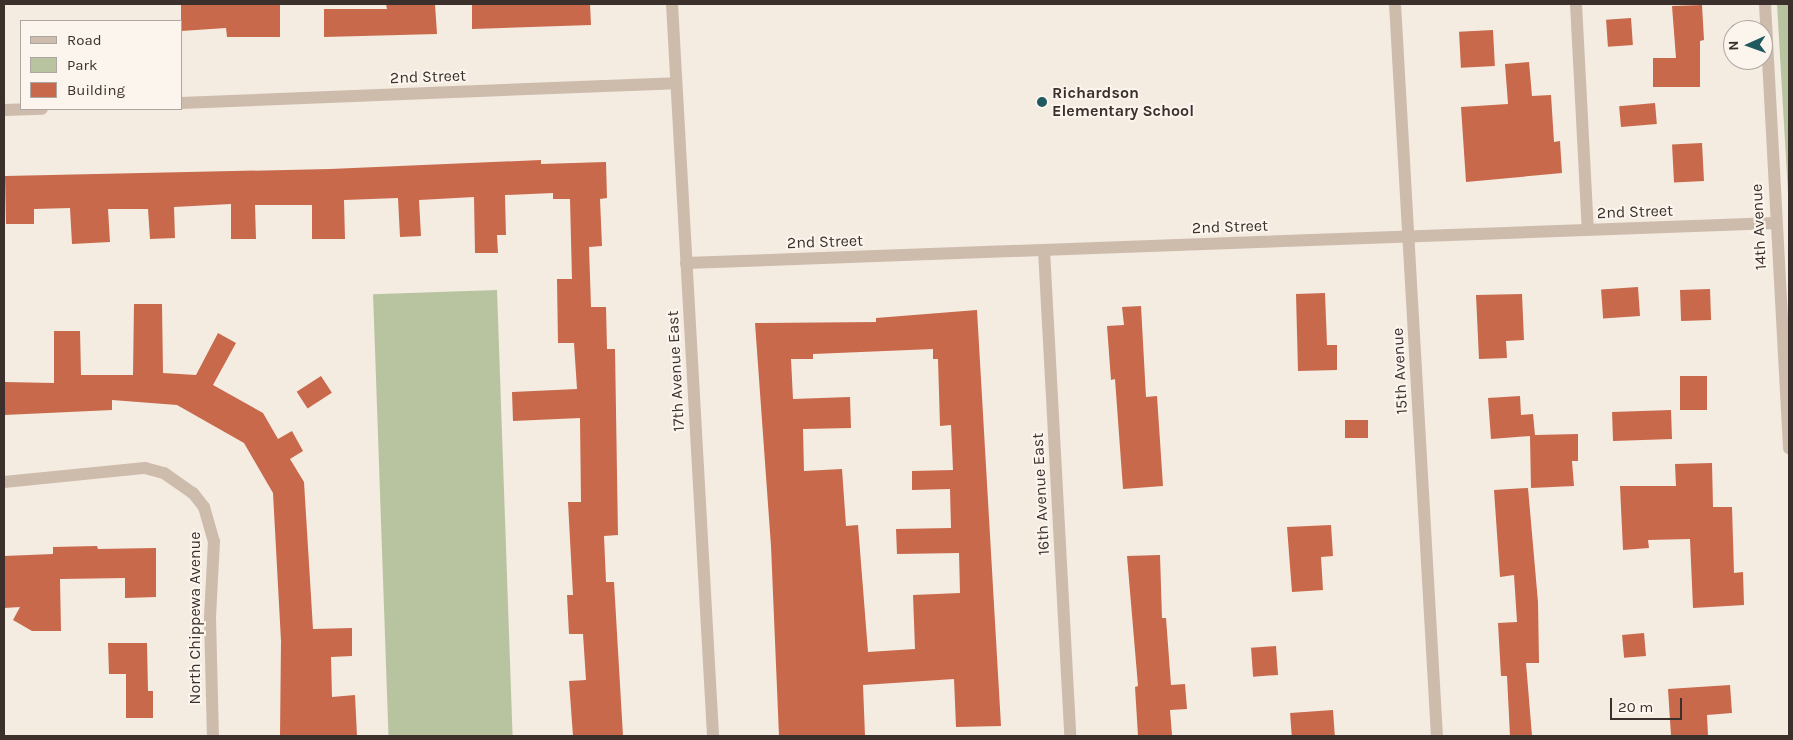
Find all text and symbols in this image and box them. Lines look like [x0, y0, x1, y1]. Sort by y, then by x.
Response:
legend [20, 20, 182, 110]
north arrow [1723, 20, 1773, 70]
text: Road [67, 31, 102, 49]
text: N [1725, 40, 1742, 51]
text: Park [67, 56, 97, 74]
street label: 2nd Street [390, 66, 466, 88]
text: Building [67, 81, 125, 99]
place label: Richardson Elementary School [1052, 83, 1194, 121]
marker: Richardson Elementary School [1036, 96, 1048, 108]
street label: 14th Avenue [1747, 183, 1771, 271]
street label: 2nd Street [1597, 201, 1673, 223]
street label: 2nd Street [1192, 216, 1268, 238]
street label: 2nd Street [787, 231, 863, 253]
street label: 17th Avenue East [663, 310, 689, 432]
street label: 15th Avenue [1388, 327, 1412, 415]
street label: 16th Avenue East [1028, 432, 1054, 556]
street label: North Chippewa Avenue [185, 532, 205, 704]
scale bar [1613, 688, 1686, 720]
text: 20 m [1618, 698, 1653, 716]

